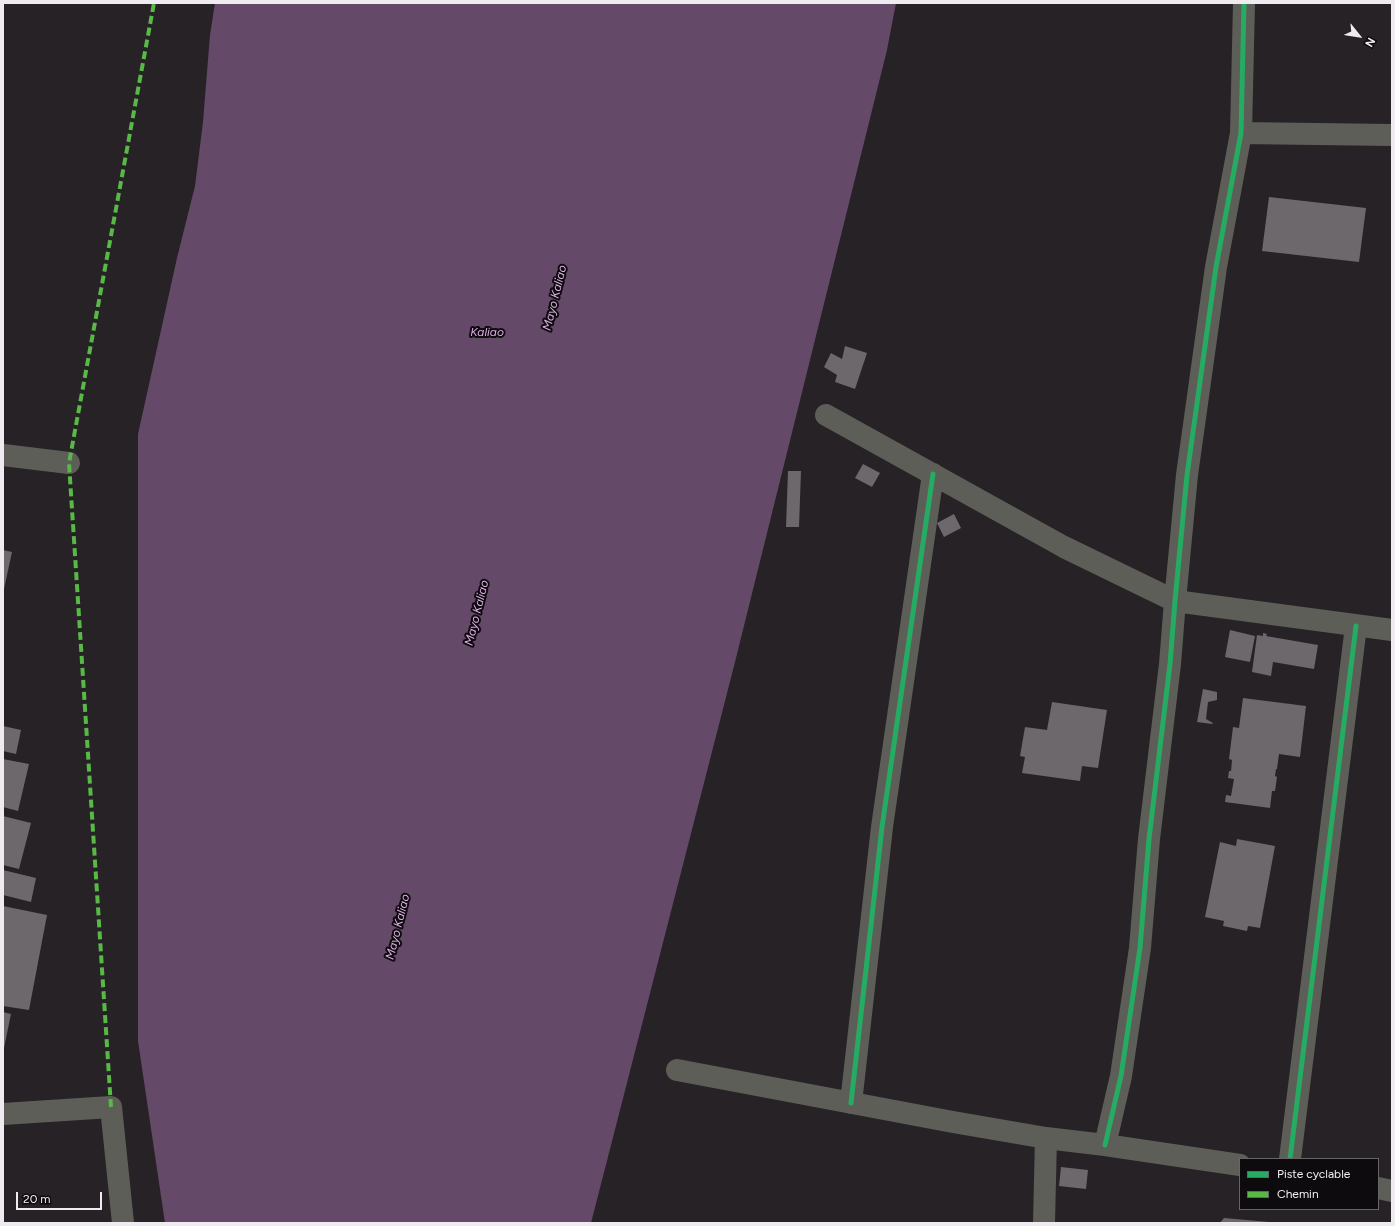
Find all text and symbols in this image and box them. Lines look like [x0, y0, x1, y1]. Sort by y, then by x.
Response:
north arrow [1339, 16, 1379, 56]
text: N [1362, 35, 1378, 49]
water label: Mayo Kaliao [540, 264, 570, 332]
water label: Kaliao [470, 325, 504, 339]
water label: Mayo Kaliao [462, 579, 492, 647]
water label: Mayo Kaliao [383, 893, 413, 961]
legend [1239, 1158, 1379, 1210]
text: Piste cyclable [1277, 1167, 1350, 1181]
scale bar [18, 1184, 104, 1210]
text: Chemin [1277, 1187, 1319, 1201]
text: 20 m [23, 1192, 51, 1206]

